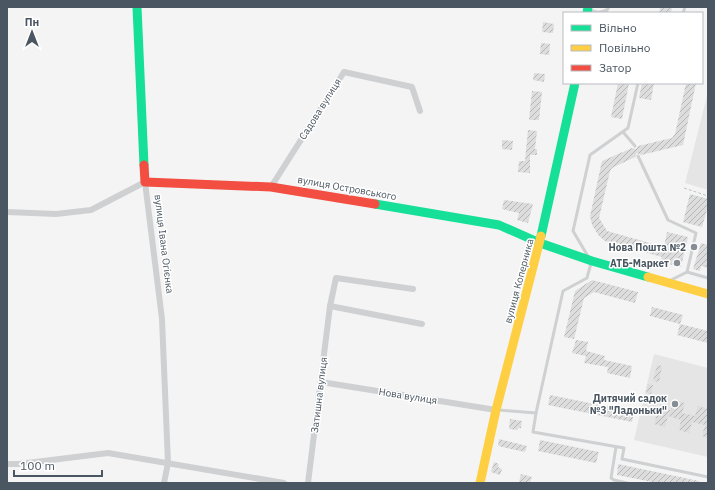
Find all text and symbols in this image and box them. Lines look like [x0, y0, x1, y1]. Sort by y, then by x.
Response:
north arrow [12, 12, 52, 52]
legend [563, 12, 703, 84]
text: Пн [25, 15, 39, 29]
text: Вільно [599, 20, 637, 35]
text: Повільно [599, 40, 651, 55]
text: Затор [599, 60, 632, 75]
street label: Садова вулиця [296, 76, 344, 142]
street label: вулиця Островського [296, 173, 398, 203]
street label: вулиця Івана Огієнка [151, 194, 177, 295]
street label: вулиця Коперника [501, 237, 537, 325]
place label: Нова Пошта №2 [609, 241, 686, 254]
marker: Нова Пошта №2 [689, 242, 699, 252]
place label: АТБ-Маркет [610, 257, 669, 270]
marker: АТБ-Маркет [672, 258, 682, 268]
street label: Затишна вулиця [308, 356, 330, 434]
street label: Нова вулиця [378, 385, 438, 407]
place label: Дитячий садок №3 "Ладоньки" [590, 392, 667, 417]
marker: Дитячий садок №3 "Ладоньки" [670, 399, 680, 409]
scale bar [14, 452, 102, 478]
text: 100 m [20, 458, 55, 473]

